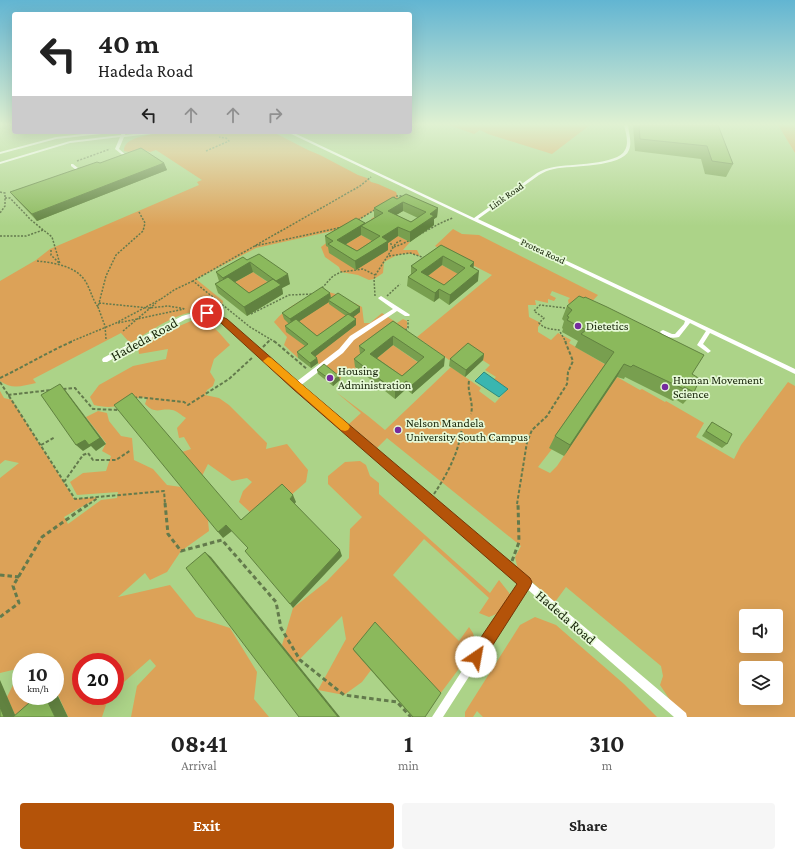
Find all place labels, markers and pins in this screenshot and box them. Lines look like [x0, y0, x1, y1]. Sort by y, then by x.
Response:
pin [190, 296, 224, 330]
place label: Dietetics [586, 319, 629, 333]
marker: Dietetics [573, 321, 583, 331]
place label: Housing Administration [338, 364, 412, 392]
marker: Housing Administration [325, 373, 335, 383]
place label: Human Movement Science [673, 373, 764, 401]
marker: Human Movement Science [660, 382, 670, 392]
place label: Nelson Mandela University South Campus [406, 416, 528, 444]
marker: Nelson Mandela University South Campus [393, 425, 403, 435]

